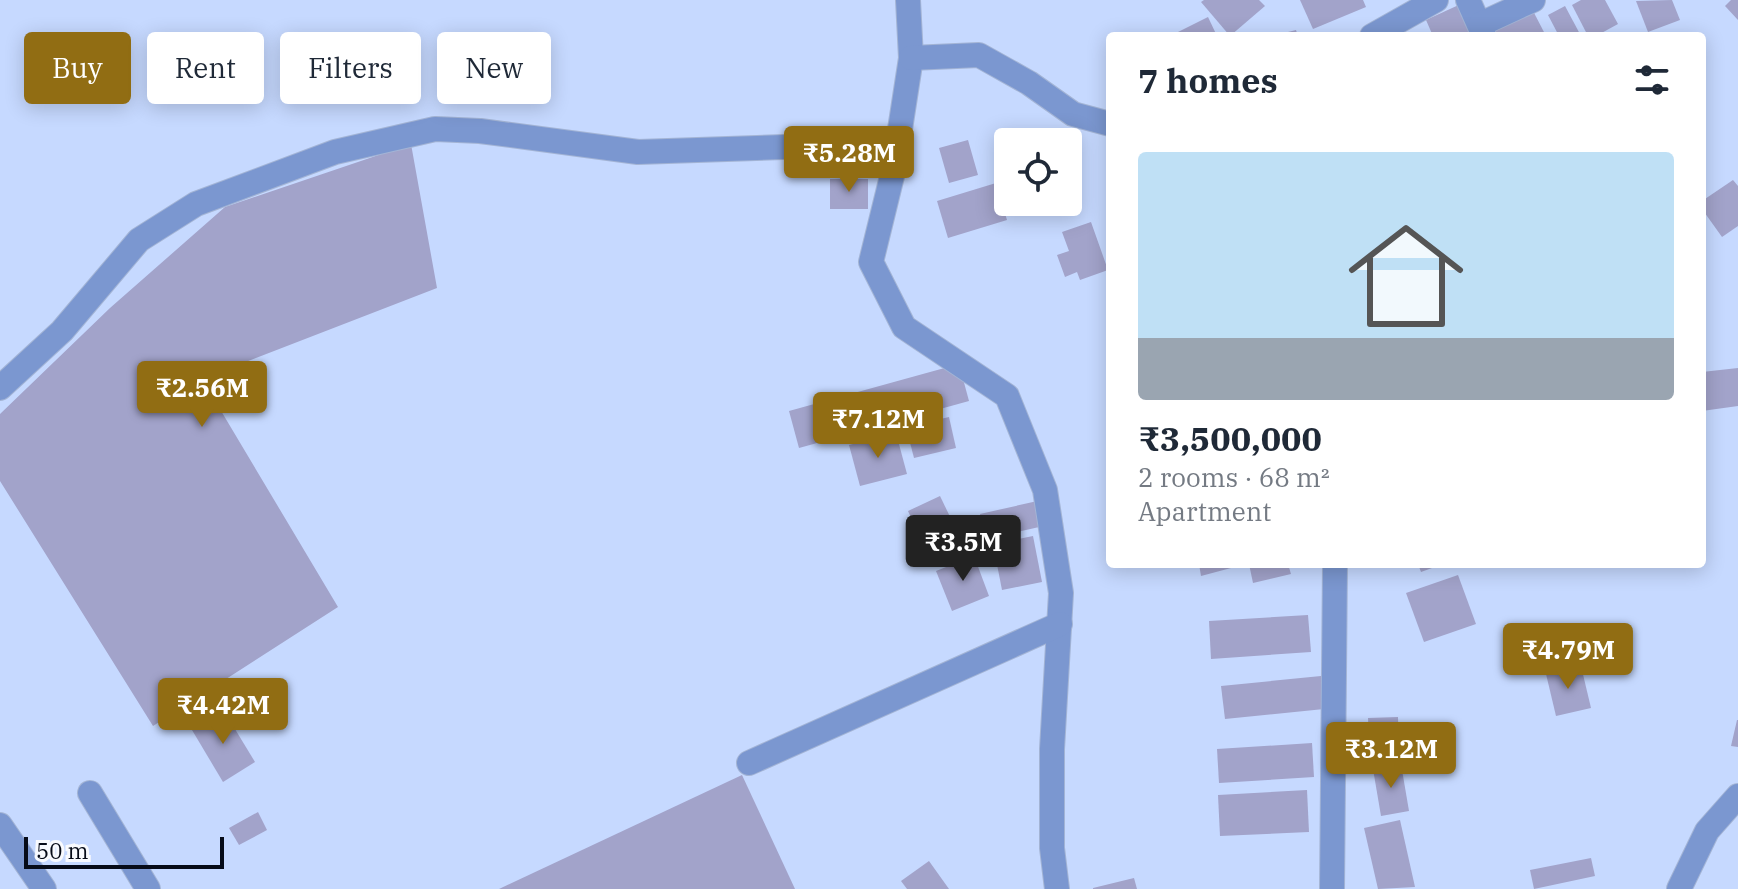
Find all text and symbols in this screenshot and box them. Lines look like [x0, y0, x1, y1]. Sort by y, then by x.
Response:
chip: Buy [24, 32, 131, 104]
chip: Rent [147, 32, 264, 104]
chip: Filters [280, 32, 421, 104]
chip: New [437, 32, 551, 104]
text: 7 homes [1138, 58, 1278, 102]
icon: filters [1630, 58, 1674, 102]
pin: ₹5.28M [784, 126, 914, 194]
map controls [994, 128, 1082, 216]
button: locate [994, 128, 1082, 216]
text: ₹5.28M [802, 135, 896, 169]
icon: home [1334, 204, 1478, 348]
pin: ₹2.56M [137, 361, 267, 429]
text: ₹2.56M [155, 370, 249, 404]
pin: ₹7.12M [813, 392, 943, 460]
text: ₹7.12M [831, 401, 925, 435]
text: ₹3,500,000 [1138, 416, 1322, 460]
text: 2 rooms · 68 m² [1138, 460, 1330, 494]
text: Apartment [1138, 494, 1271, 528]
pin: ₹3.5M [907, 515, 1019, 583]
text: ₹3.5M [924, 524, 1002, 558]
pin: ₹4.79M [1503, 623, 1633, 691]
text: ₹4.79M [1521, 632, 1615, 666]
pin: ₹4.42M [158, 678, 288, 746]
text: ₹4.42M [176, 687, 270, 721]
pin: ₹3.12M [1326, 722, 1456, 790]
text: ₹3.12M [1344, 731, 1438, 765]
scale bar [24, 833, 224, 869]
text: 50 m [36, 836, 88, 865]

